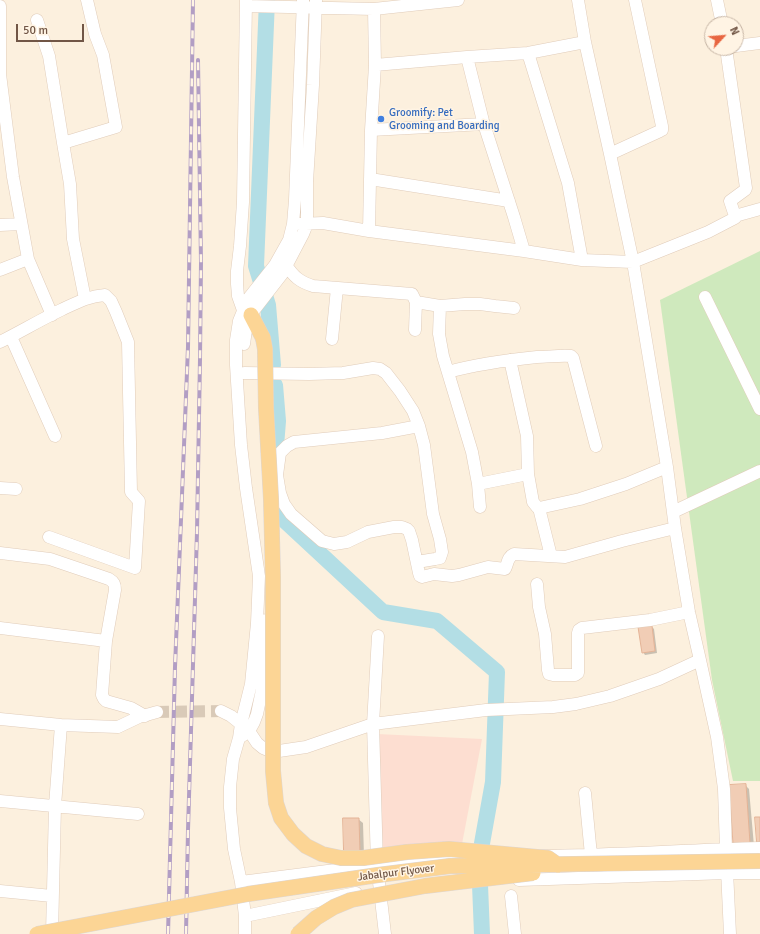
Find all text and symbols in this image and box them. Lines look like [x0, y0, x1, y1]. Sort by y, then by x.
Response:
scale bar [18, 16, 86, 42]
north arrow [704, 16, 744, 56]
text: 50 m [23, 23, 48, 38]
text: N [727, 25, 742, 37]
place label: Groomify: Pet Grooming and Boarding [389, 106, 500, 132]
marker: Groomify: Pet Grooming and Boarding [376, 114, 386, 124]
street label: Jabalpur Flyover [357, 862, 435, 884]

